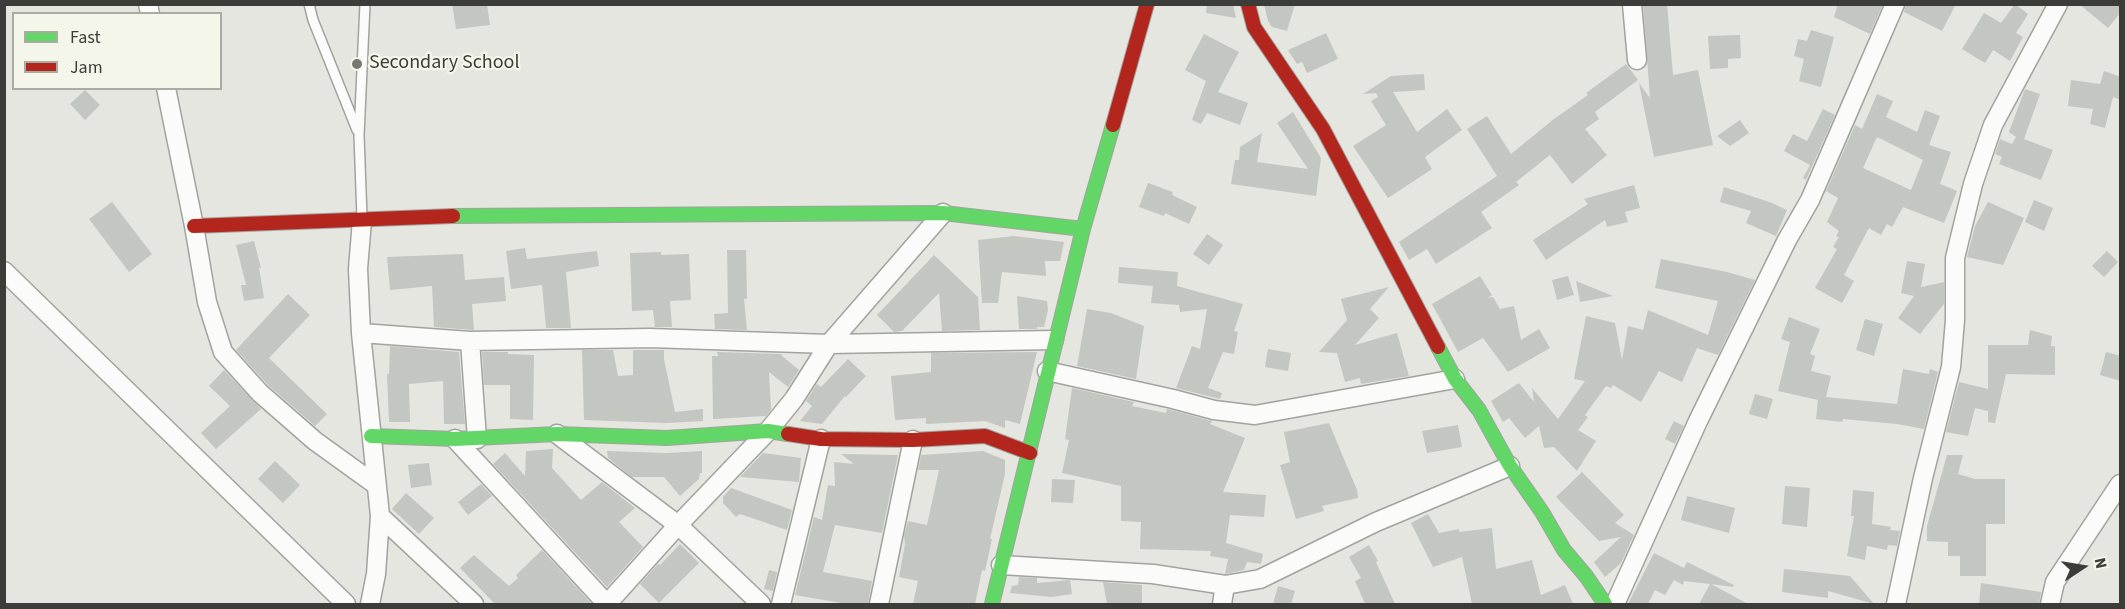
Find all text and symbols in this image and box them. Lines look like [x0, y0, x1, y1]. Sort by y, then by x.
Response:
legend [12, 12, 222, 90]
text: Fast [70, 25, 101, 50]
place label: Secondary School [369, 52, 520, 76]
text: Jam [70, 55, 103, 80]
marker: Secondary School [350, 57, 364, 71]
north arrow [2053, 537, 2113, 597]
text: N [2089, 556, 2112, 571]

